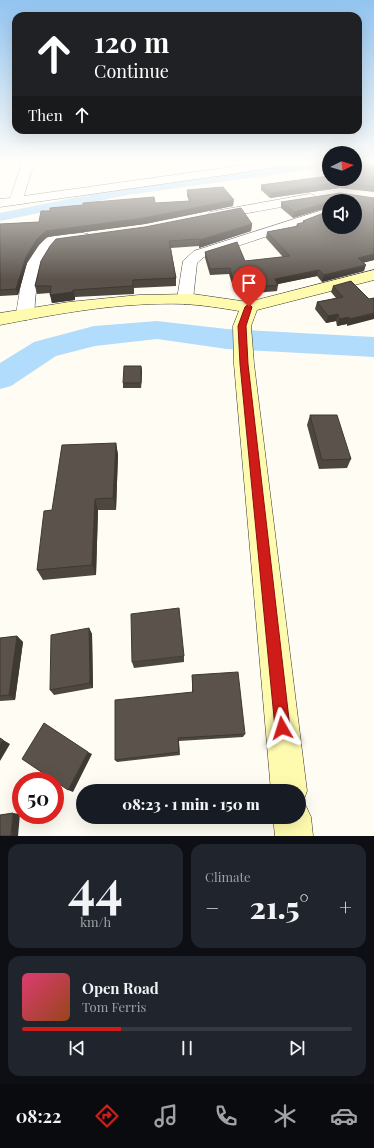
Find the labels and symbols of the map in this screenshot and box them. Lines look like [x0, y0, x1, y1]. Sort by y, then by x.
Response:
north arrow [322, 146, 362, 186]
pin [232, 266, 266, 307]
position arrow [261, 707, 303, 749]
speed limit sign: 50 [12, 772, 64, 824]

